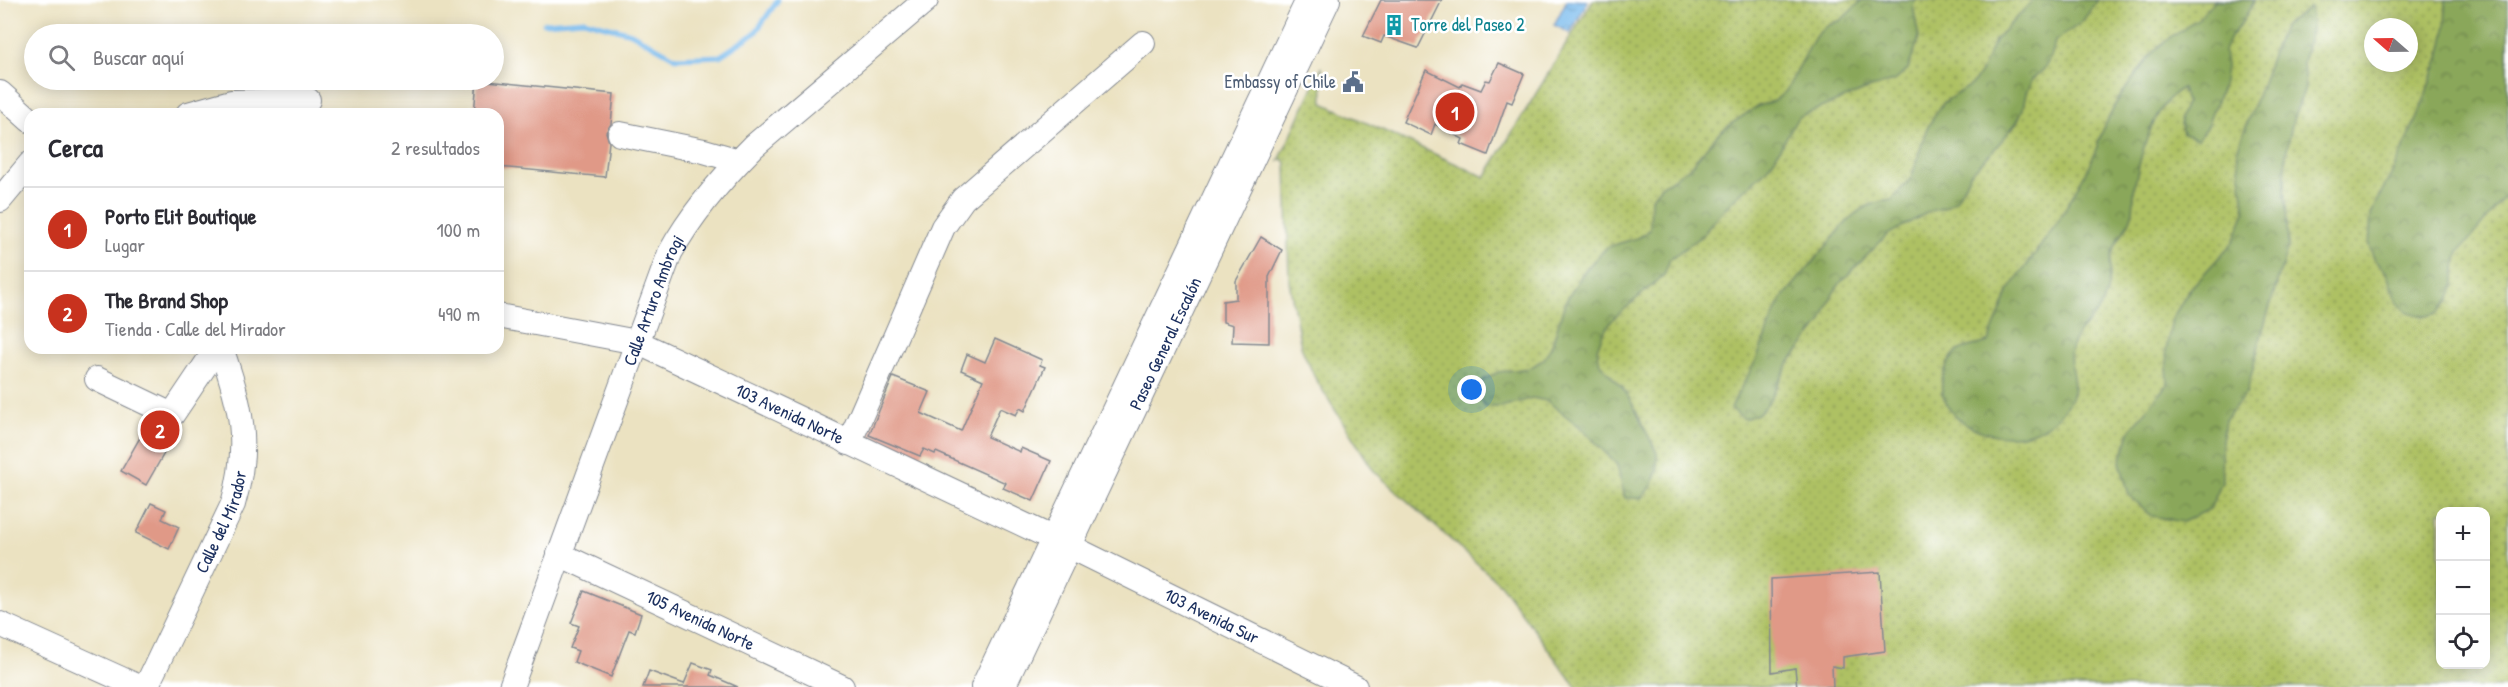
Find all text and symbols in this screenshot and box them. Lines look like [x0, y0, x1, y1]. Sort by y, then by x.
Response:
place label: Torre del Paseo 2 [1411, 12, 1525, 37]
building icon: Torre del Paseo 2 [1382, 13, 1406, 37]
north arrow [2364, 18, 2418, 72]
search box [24, 24, 504, 90]
icon: search [45, 41, 78, 74]
text: Buscar aquí [93, 42, 185, 72]
place label: Embassy of Chile [1224, 69, 1336, 94]
public building icon: Embassy of Chile [1341, 70, 1365, 94]
pin: 1 [1436, 90, 1474, 134]
text: Cerca [48, 130, 103, 165]
text: 2 resultados [391, 134, 480, 161]
text: Porto Elit Boutique [105, 201, 257, 231]
text: 1 [64, 216, 71, 243]
text: 100 m [437, 216, 480, 243]
street label: Calle Arturo Ambrogi [617, 230, 690, 369]
text: Lugar [105, 231, 145, 258]
street label: Paseo General Escalón [1123, 273, 1207, 414]
text: The Brand Shop [105, 285, 228, 315]
text: 2 [63, 300, 72, 327]
text: 490 m [438, 300, 480, 327]
text: Tienda · Calle del Mirador [105, 315, 286, 342]
your location [1457, 375, 1486, 404]
street label: 103 Avenida Norte [731, 377, 848, 450]
pin: 2 [140, 408, 180, 452]
street label: Calle del Mirador [189, 469, 252, 577]
map controls [2436, 507, 2490, 669]
button: + [2436, 507, 2490, 561]
button: − [2436, 561, 2490, 615]
street label: 103 Avenida Sur [1160, 582, 1263, 650]
street label: 105 Avenida Norte [642, 584, 759, 656]
button: locate [2436, 615, 2490, 669]

